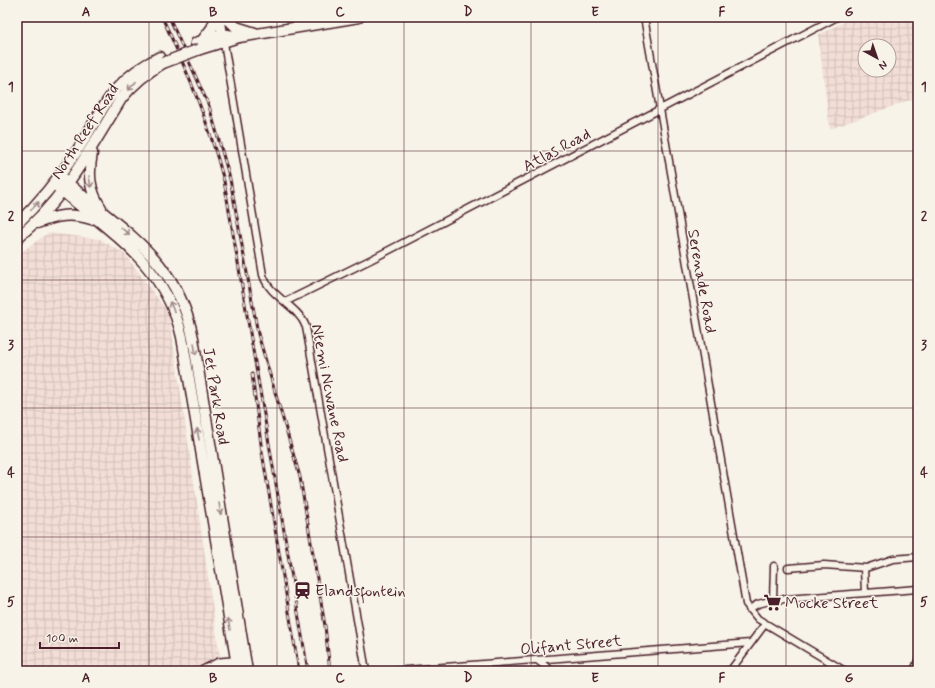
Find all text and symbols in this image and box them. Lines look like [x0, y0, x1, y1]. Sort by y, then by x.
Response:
text: A [82, 4, 90, 21]
text: B [209, 4, 218, 21]
text: C [335, 4, 345, 21]
text: D [464, 4, 473, 21]
text: E [591, 4, 599, 21]
text: F [719, 4, 726, 21]
text: G [845, 4, 854, 21]
north arrow [857, 38, 897, 78]
text: N [875, 57, 890, 73]
text: 1 [8, 79, 14, 96]
text: 1 [921, 79, 927, 96]
street label: North Reef Road [47, 80, 124, 184]
one-way arrow [127, 81, 137, 91]
street label: Atlas Road [519, 124, 594, 177]
one-way arrow [86, 175, 94, 188]
one-way arrow [30, 201, 40, 211]
text: 2 [8, 208, 15, 225]
text: 2 [921, 208, 928, 225]
one-way arrow [119, 227, 130, 235]
street label: Serenade Road [682, 228, 721, 335]
one-way arrow [168, 301, 175, 313]
street label: Ntemi Ncwane Road [306, 323, 353, 464]
text: 3 [8, 337, 14, 354]
text: 3 [921, 337, 927, 354]
one-way arrow [191, 342, 199, 355]
street label: Jet Park Road [197, 346, 234, 447]
one-way arrow [194, 428, 202, 441]
text: 4 [7, 465, 15, 482]
text: 4 [920, 465, 928, 482]
one-way arrow [217, 502, 225, 515]
station icon: Elandsfontein [292, 580, 312, 600]
place label: Elandsfontein [315, 581, 405, 604]
supermarket icon: Mocke Street [762, 592, 782, 612]
place label: Mocke Street [785, 593, 879, 614]
text: 5 [7, 594, 15, 611]
text: 5 [920, 594, 928, 611]
one-way arrow [225, 618, 233, 631]
scale bar [40, 624, 119, 650]
text: 100 m [46, 631, 78, 647]
street label: Olifant Street [520, 631, 623, 660]
text: A [82, 670, 90, 687]
text: B [209, 670, 218, 687]
text: C [335, 670, 345, 687]
text: D [464, 670, 473, 687]
text: E [591, 670, 599, 687]
text: F [719, 670, 726, 687]
text: G [845, 670, 854, 687]

